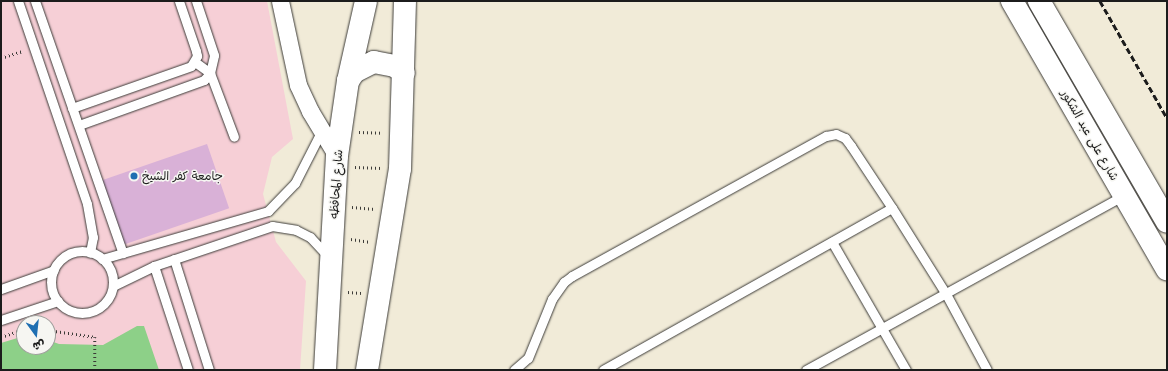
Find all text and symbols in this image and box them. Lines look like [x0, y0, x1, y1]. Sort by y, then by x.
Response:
street label: شارع على عبد الشكور [1058, 87, 1122, 183]
street label: شارع المحافظه [326, 149, 346, 219]
place label: جامعة كفر الشيخ [142, 169, 223, 183]
marker: جامعة كفر الشيخ [129, 171, 139, 181]
north arrow [16, 315, 56, 355]
text: ش [31, 337, 47, 355]

